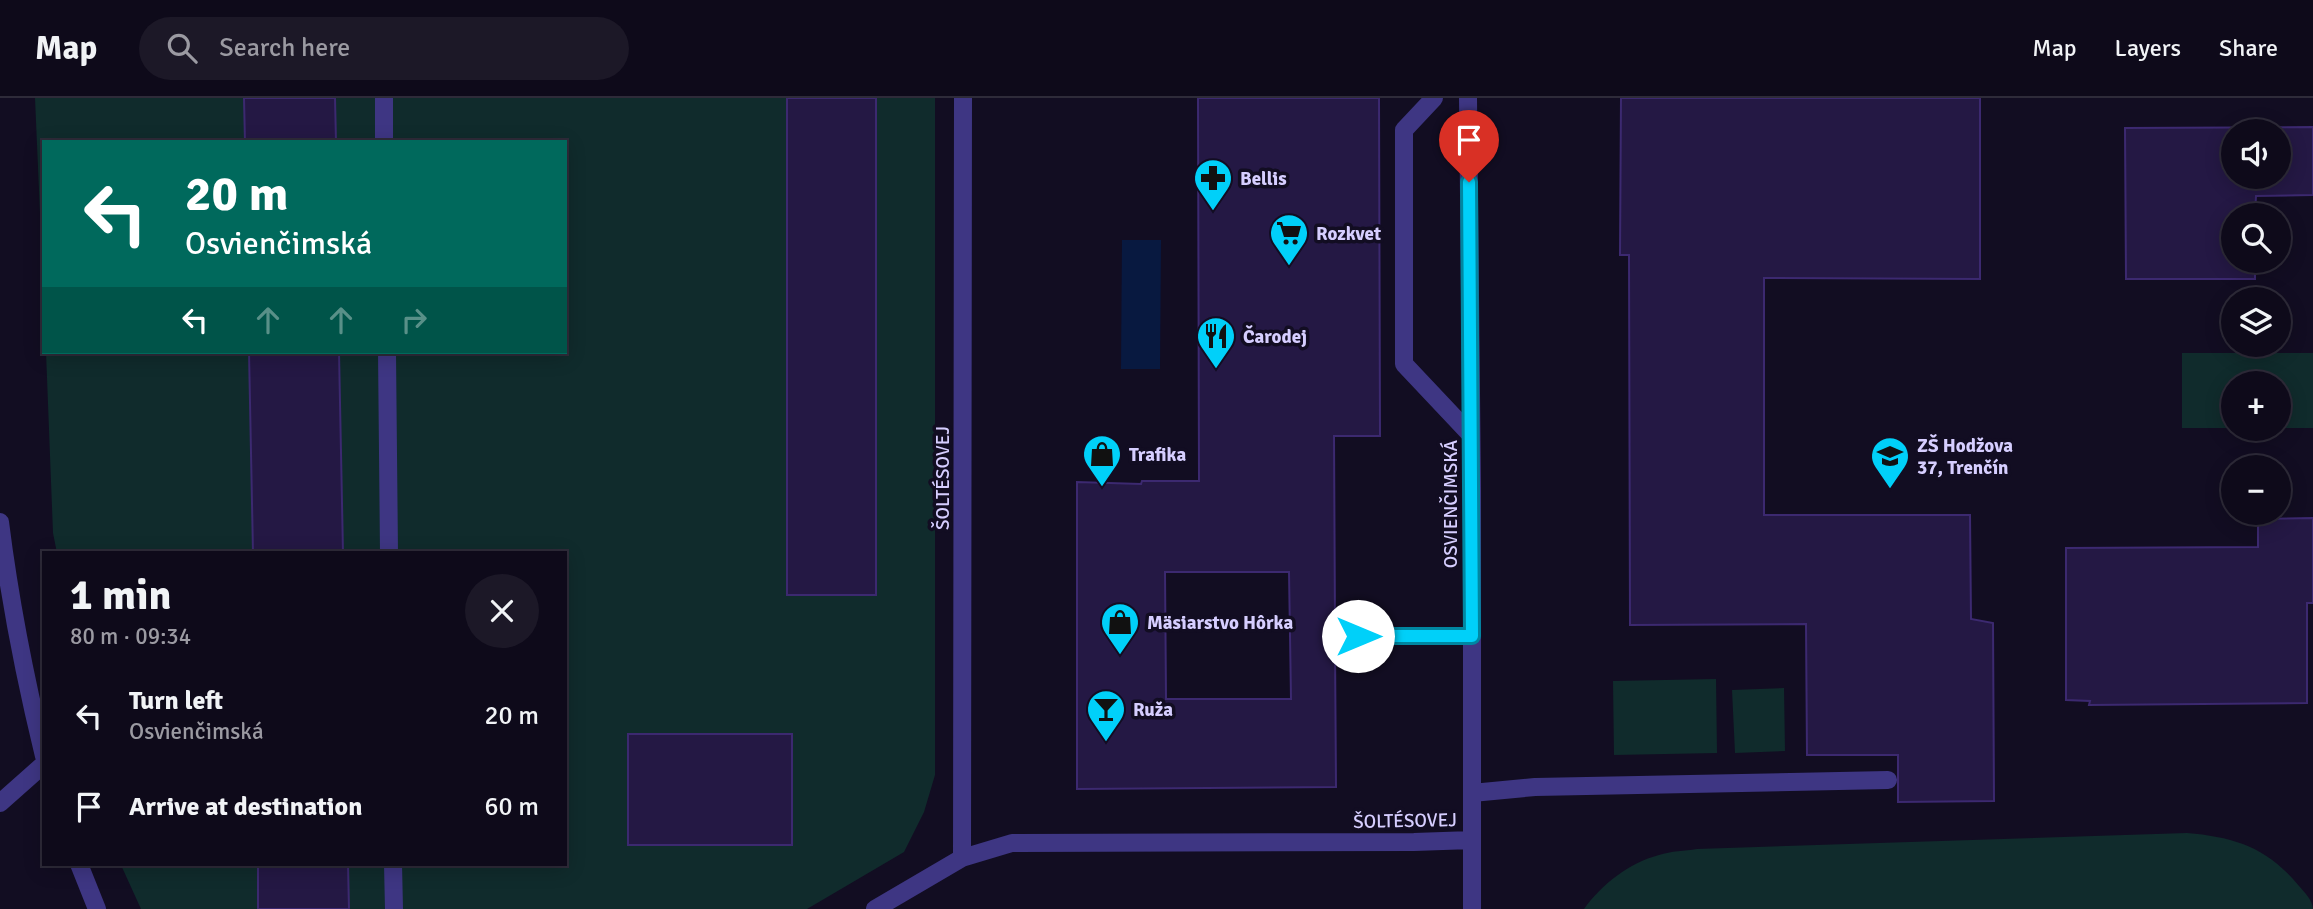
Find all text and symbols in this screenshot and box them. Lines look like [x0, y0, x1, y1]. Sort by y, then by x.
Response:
search box [139, 17, 629, 80]
text: Map [35, 28, 97, 69]
icon: search [163, 29, 201, 67]
text: Search here [219, 32, 350, 64]
text: Map [2032, 33, 2077, 63]
text: Layers [2115, 33, 2181, 63]
text: Share [2219, 33, 2278, 63]
pin [1439, 110, 1499, 182]
map controls [2221, 119, 2291, 525]
button: sound [2221, 119, 2291, 189]
icon: arrive [1450, 121, 1488, 159]
pharmacy icon: Bellis [1192, 157, 1234, 212]
text: 20 m [185, 164, 288, 224]
place label: Bellis [1240, 167, 1287, 191]
icon: left [70, 168, 161, 259]
button: search [2221, 203, 2291, 273]
supermarket icon: Rozkvet [1268, 212, 1310, 267]
place label: Rozkvet [1316, 222, 1381, 246]
text: Osvienčimská [185, 224, 372, 263]
button: layers [2221, 287, 2291, 357]
icon: left [176, 301, 214, 339]
icon: ahead [249, 301, 287, 339]
icon: ahead [322, 301, 360, 339]
icon: right [395, 301, 433, 339]
restaurant icon: Čarodej [1195, 315, 1237, 370]
place label: Čarodej [1243, 324, 1307, 349]
button: + [2221, 371, 2291, 441]
street label: ŠOLTÉSOVEJ [930, 426, 955, 530]
shop icon: Trafika [1081, 433, 1123, 488]
place label: ZŠ Hodžova 37, Trenčín [1917, 434, 2013, 480]
school or university icon: ZŠ Hodžova 37, Trenčín [1869, 435, 1911, 490]
street label: OSVIENČIMSKÁ [1438, 439, 1463, 568]
place label: Trafika [1129, 443, 1186, 467]
button: − [2221, 455, 2291, 525]
text: 1 min [70, 570, 171, 621]
button: close [465, 574, 539, 648]
position arrow [1321, 599, 1395, 673]
shop icon: Mäsiarstvo Hôrka [1099, 601, 1141, 656]
place label: Mäsiarstvo Hôrka [1147, 611, 1294, 635]
text: 80 m · 09:34 [70, 622, 191, 651]
text: Turn left [129, 685, 223, 717]
bar icon: Ruža [1085, 688, 1127, 743]
icon: left [70, 697, 108, 735]
place label: Ruža [1133, 698, 1173, 722]
text: 20 m [484, 700, 539, 732]
text: Osvienčimská [129, 717, 264, 746]
icon: arrive [70, 788, 108, 826]
text: Arrive at destination [129, 791, 362, 823]
text: 60 m [484, 791, 539, 823]
street label: ŠOLTÉSOVEJ [1353, 807, 1457, 834]

